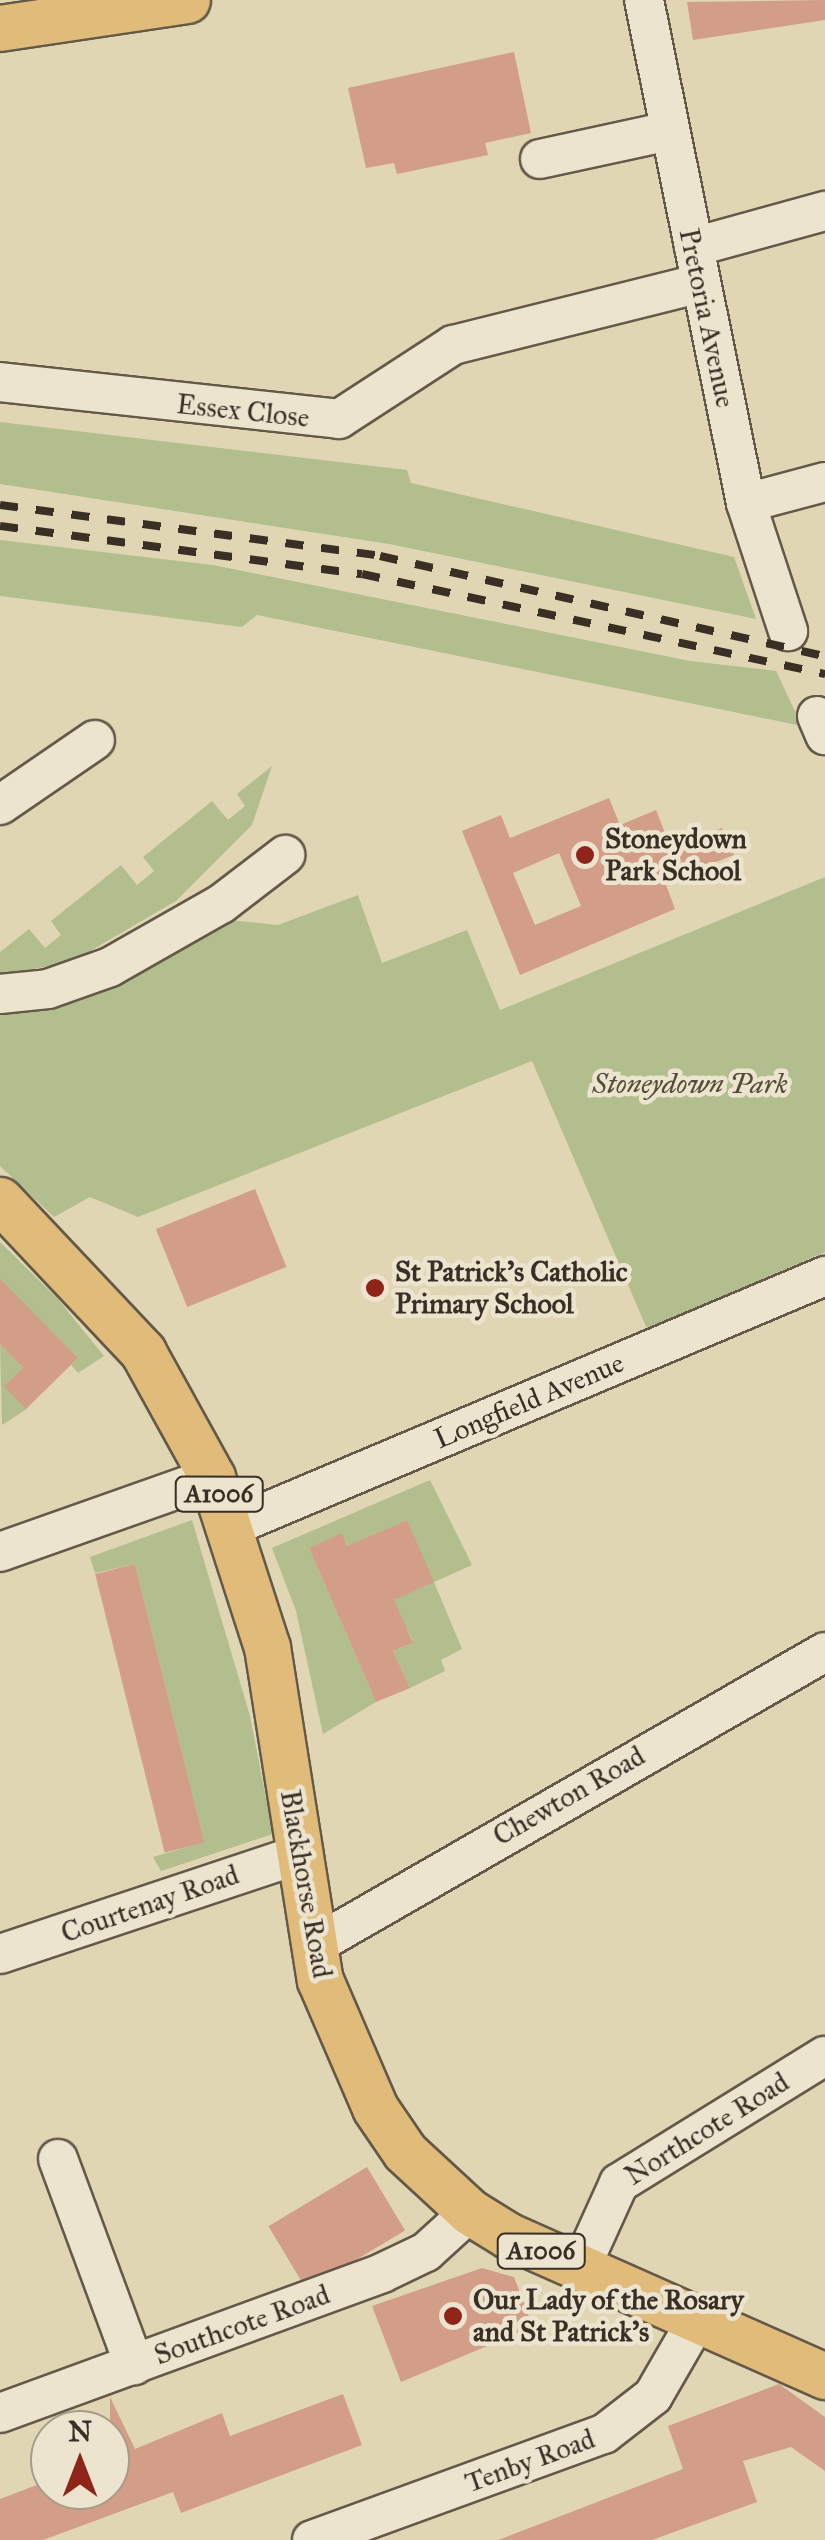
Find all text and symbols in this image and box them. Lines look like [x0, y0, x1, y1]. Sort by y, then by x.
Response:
street label: Pretoria Avenue [672, 225, 742, 411]
street label: Essex Close [175, 387, 311, 435]
place label: Stoneydown Park School [605, 822, 747, 888]
marker: Stoneydown Park School [574, 844, 596, 866]
park label: Stoneydown Park [592, 1067, 788, 1101]
place label: St Patrick's Catholic Primary School [395, 1255, 628, 1321]
marker: St Patrick's Catholic Primary School [364, 1277, 386, 1299]
street label: Longfield Avenue [429, 1346, 629, 1456]
road number: A1006 [174, 1474, 264, 1514]
street label: Chewton Road [487, 1739, 651, 1853]
street label: Blackhorse Road [273, 1787, 339, 1981]
street label: Courtenay Road [57, 1858, 243, 1950]
street label: Northcote Road [619, 2065, 795, 2193]
road number: A1006 [496, 2231, 586, 2271]
street label: Southcote Road [150, 2278, 334, 2372]
place label: Our Lady of the Rosary and St Patrick's [473, 2283, 744, 2349]
marker: Our Lady of the Rosary and St Patrick's [442, 2305, 464, 2327]
north arrow [30, 2410, 130, 2510]
text: N [68, 2414, 92, 2449]
street label: Tenby Road [461, 2422, 599, 2500]

